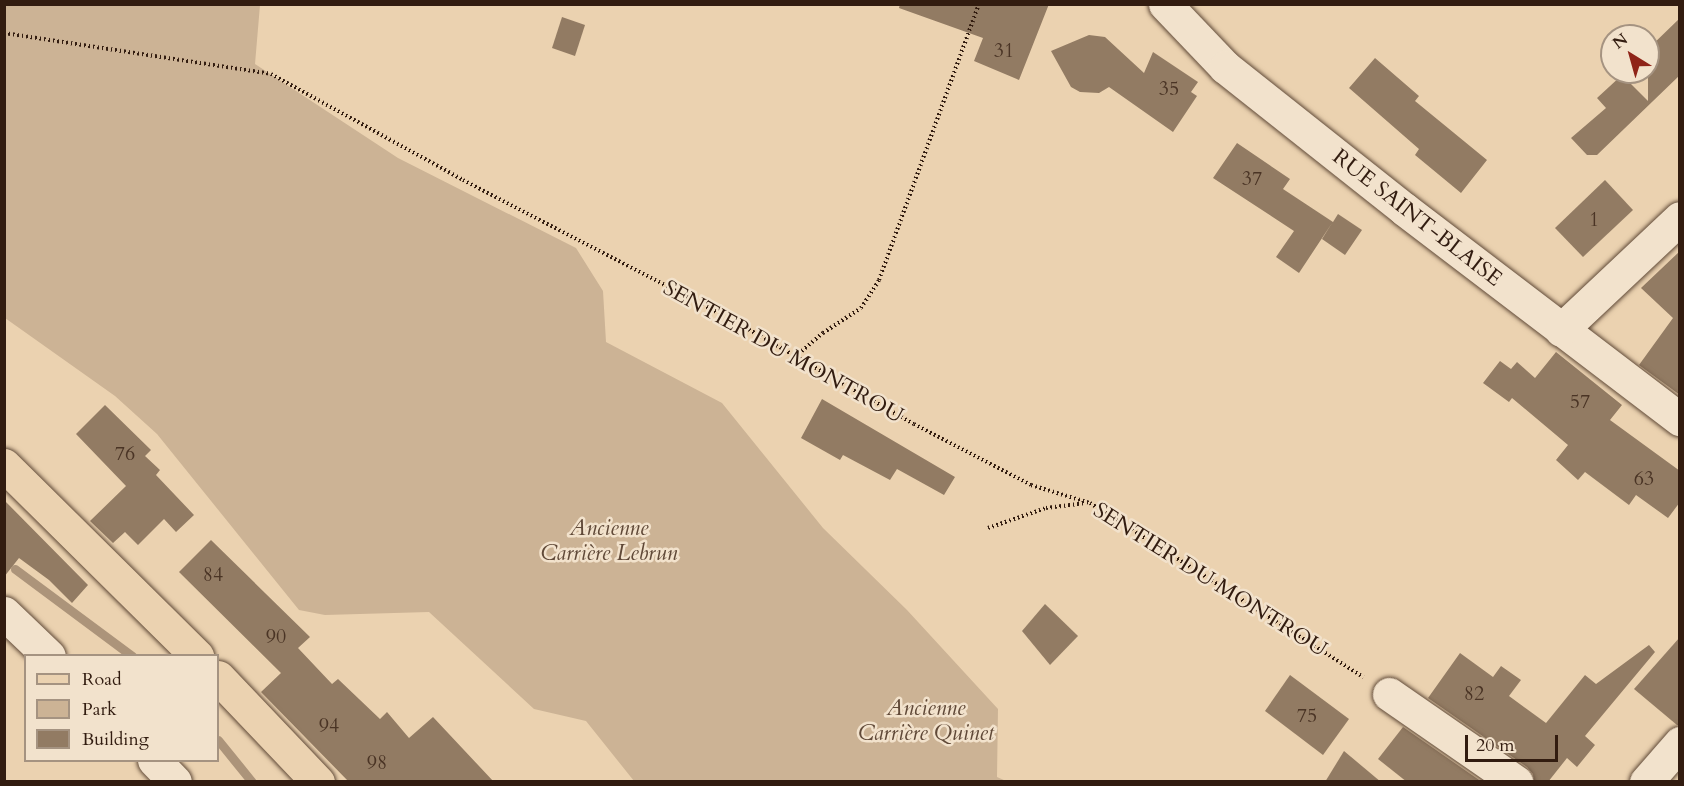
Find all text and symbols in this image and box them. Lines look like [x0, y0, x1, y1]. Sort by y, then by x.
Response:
north arrow [1600, 24, 1660, 84]
text: N [1608, 28, 1633, 54]
house number: 31 [994, 38, 1014, 62]
house number: 35 [1159, 76, 1179, 100]
street label: RUE SAINT-BLAISE [1327, 144, 1507, 292]
house number: 37 [1242, 166, 1262, 190]
house number: 1 [1589, 207, 1599, 231]
street label: SENTIER DU MONTROU [658, 275, 908, 429]
house number: 57 [1570, 389, 1590, 413]
house number: 76 [115, 441, 135, 465]
house number: 63 [1634, 466, 1654, 490]
street label: SENTIER DU MONTROU [1088, 497, 1332, 663]
park label: Ancienne Carrière Lebrun [540, 515, 678, 566]
house number: 84 [203, 562, 223, 586]
house number: 90 [266, 624, 286, 648]
legend [24, 654, 219, 762]
text: Road [82, 667, 122, 692]
house number: 82 [1464, 681, 1484, 705]
park label: Ancienne Carrière Quinet [858, 695, 994, 746]
text: Park [82, 697, 117, 722]
house number: 75 [1297, 703, 1317, 727]
house number: 94 [319, 713, 339, 737]
scale bar [1468, 723, 1561, 761]
text: Building [82, 727, 149, 752]
text: 20 m [1476, 733, 1515, 758]
house number: 98 [367, 750, 387, 774]

